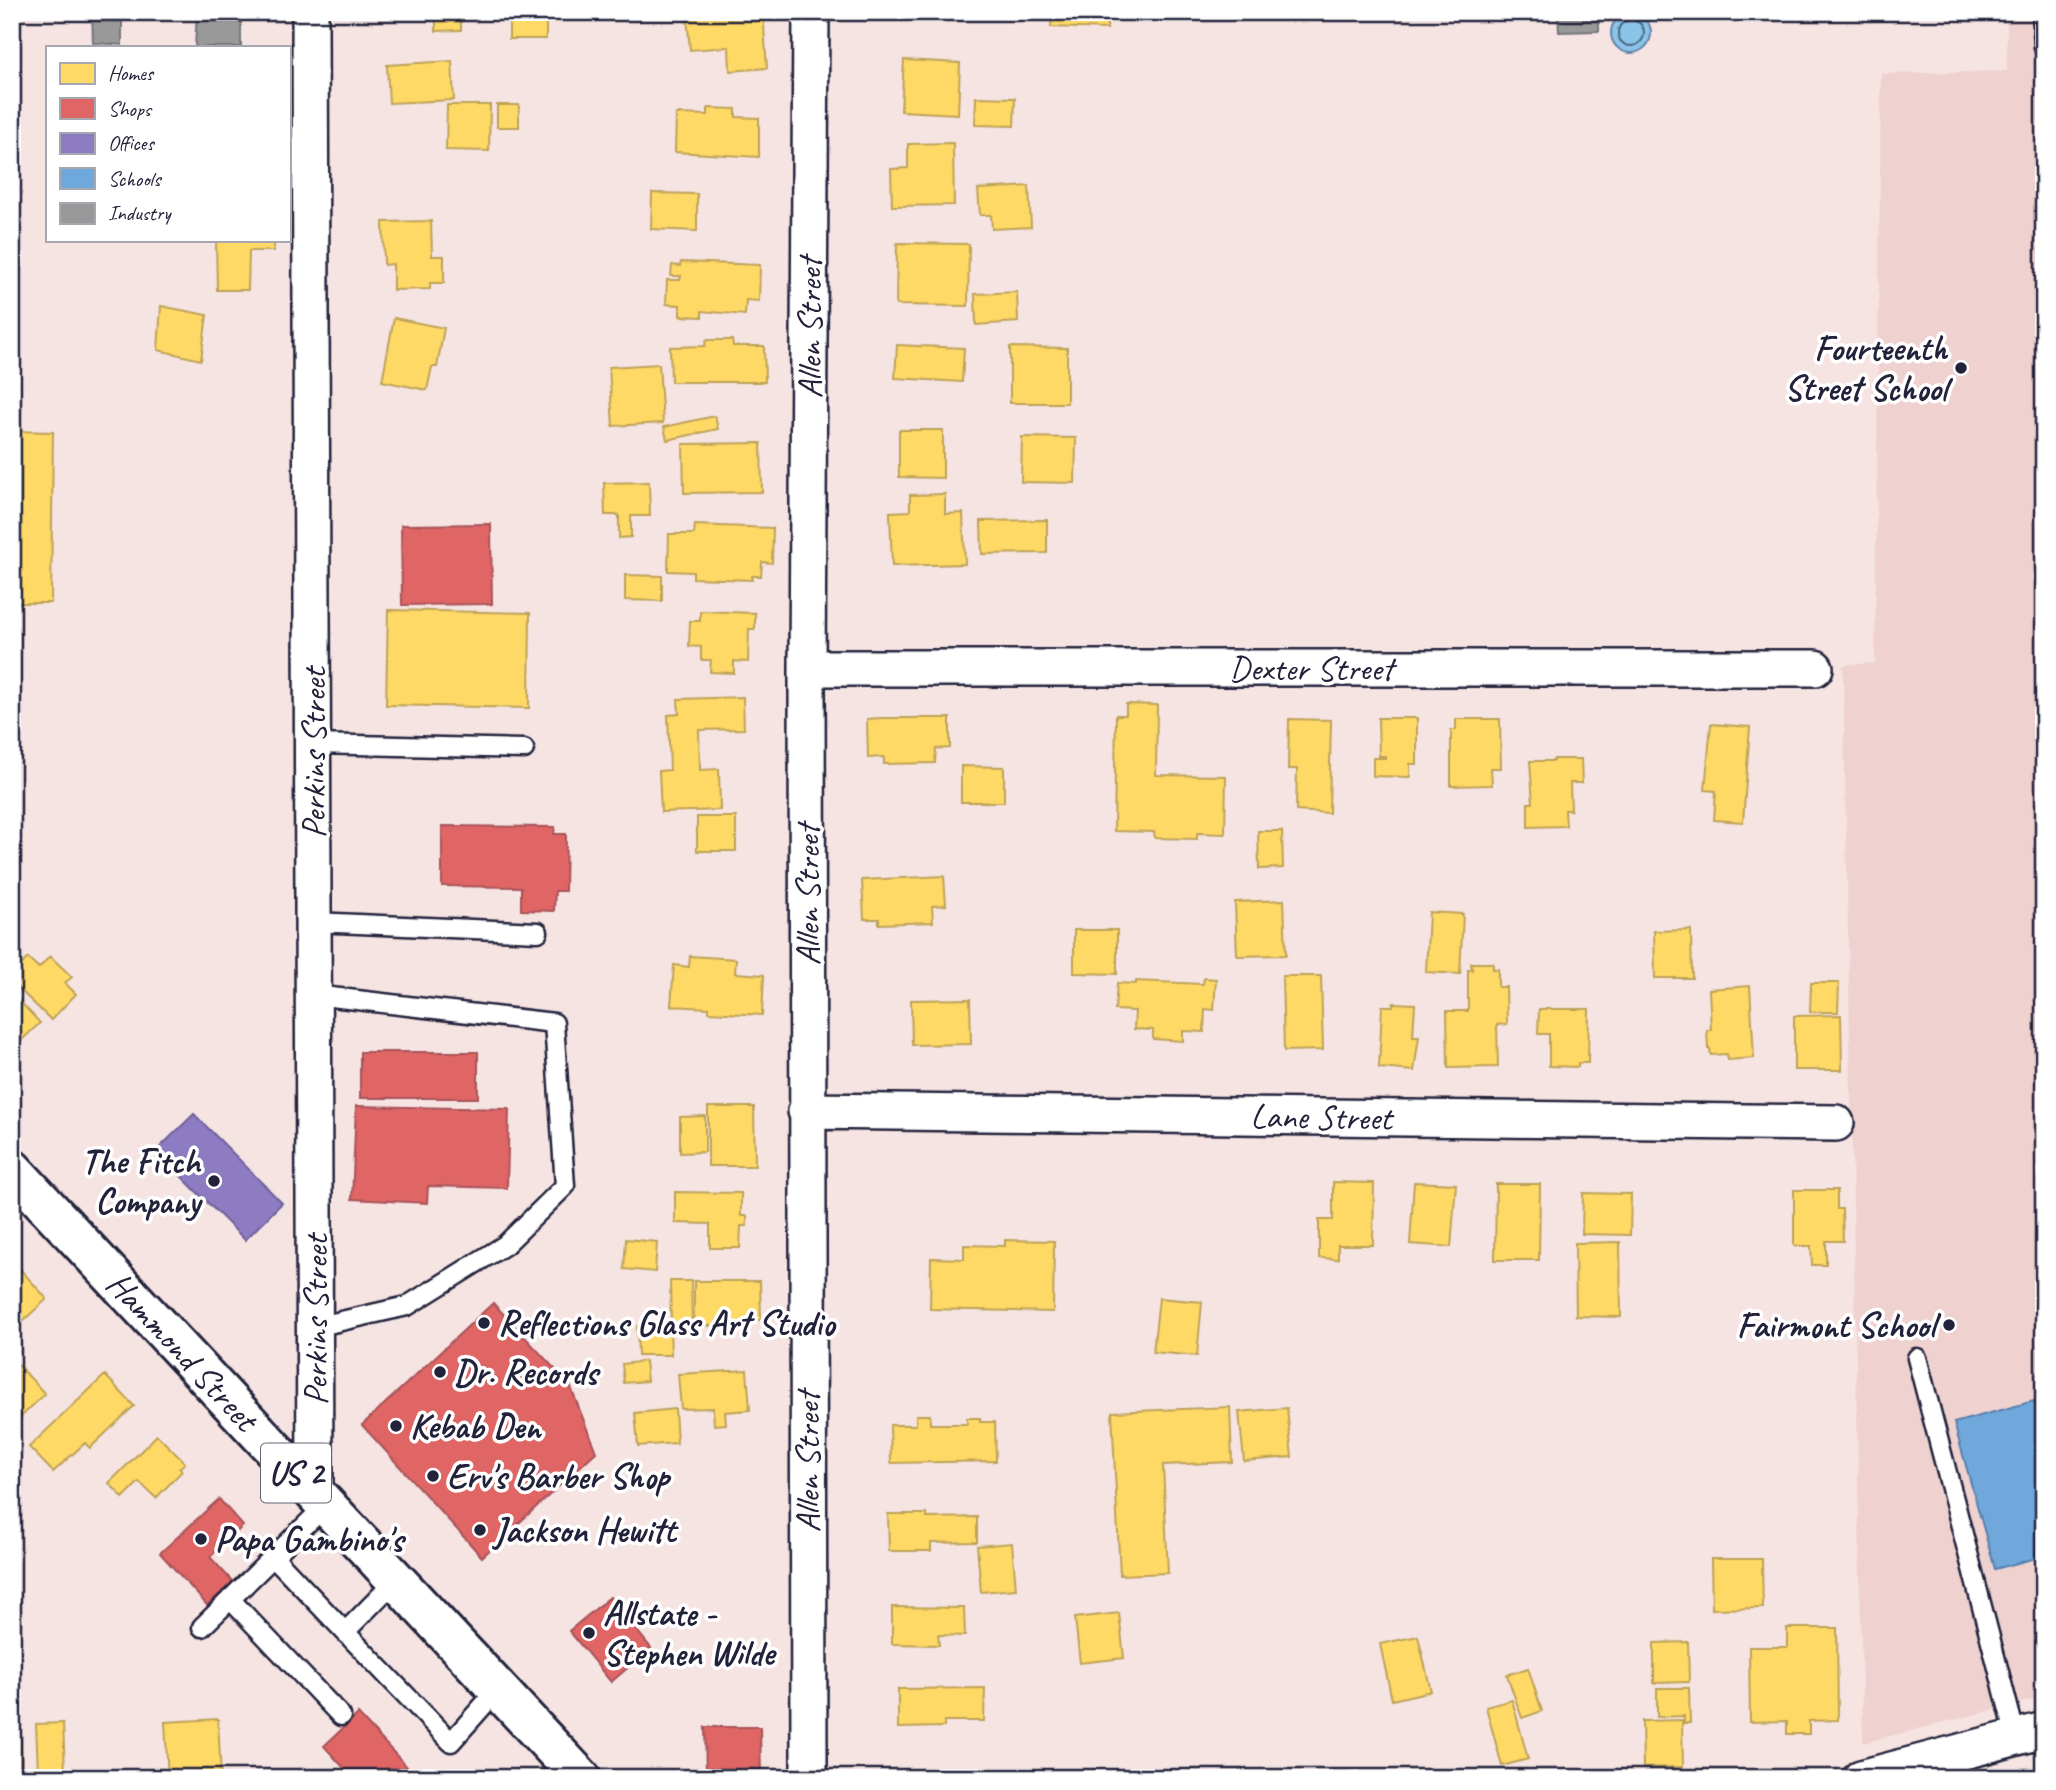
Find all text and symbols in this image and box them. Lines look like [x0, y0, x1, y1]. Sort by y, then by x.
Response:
legend [46, 46, 290, 242]
text: Homes [108, 60, 155, 86]
text: Shops [108, 96, 153, 122]
text: Offices [108, 130, 155, 156]
text: Schools [108, 166, 162, 192]
text: Industry [108, 200, 172, 226]
street label: Allen Street [787, 253, 832, 399]
place label: Fourteenth Street School [1784, 326, 1954, 411]
marker: Fourteenth Street School [1953, 360, 1969, 376]
street label: Dexter Street [1229, 646, 1398, 691]
street label: Perkins Street [291, 664, 336, 838]
street label: Allen Street [785, 820, 830, 966]
street label: Lane Street [1250, 1093, 1395, 1141]
place label: The Fitch Company [82, 1139, 203, 1224]
marker: The Fitch Company [206, 1173, 222, 1189]
street label: Perkins Street [293, 1231, 338, 1405]
street label: Hammond Street [97, 1262, 270, 1443]
place label: Reflections Glass Art Studio [498, 1301, 837, 1346]
place label: Fairmont School [1737, 1303, 1942, 1348]
marker: Reflections Glass Art Studio [476, 1315, 492, 1331]
marker: Fairmont School [1941, 1317, 1957, 1333]
place label: Dr. Records [454, 1350, 601, 1395]
marker: Dr. Records [432, 1364, 448, 1380]
street label: Allen Street [785, 1387, 830, 1533]
place label: Kebab Den [410, 1404, 542, 1449]
marker: Kebab Den [388, 1418, 404, 1434]
road number: US 2 [261, 1443, 331, 1502]
place label: Erv's Barber Shop [447, 1454, 672, 1499]
marker: Erv's Barber Shop [425, 1468, 441, 1484]
place label: Jackson Hewitt [492, 1508, 679, 1553]
place label: Papa Gambino's [215, 1517, 407, 1562]
marker: Jackson Hewitt [472, 1522, 488, 1538]
marker: Papa Gambino's [193, 1531, 209, 1547]
place label: Allstate - Stephen Wilde [603, 1591, 777, 1676]
marker: Allstate - Stephen Wilde [581, 1625, 597, 1641]

